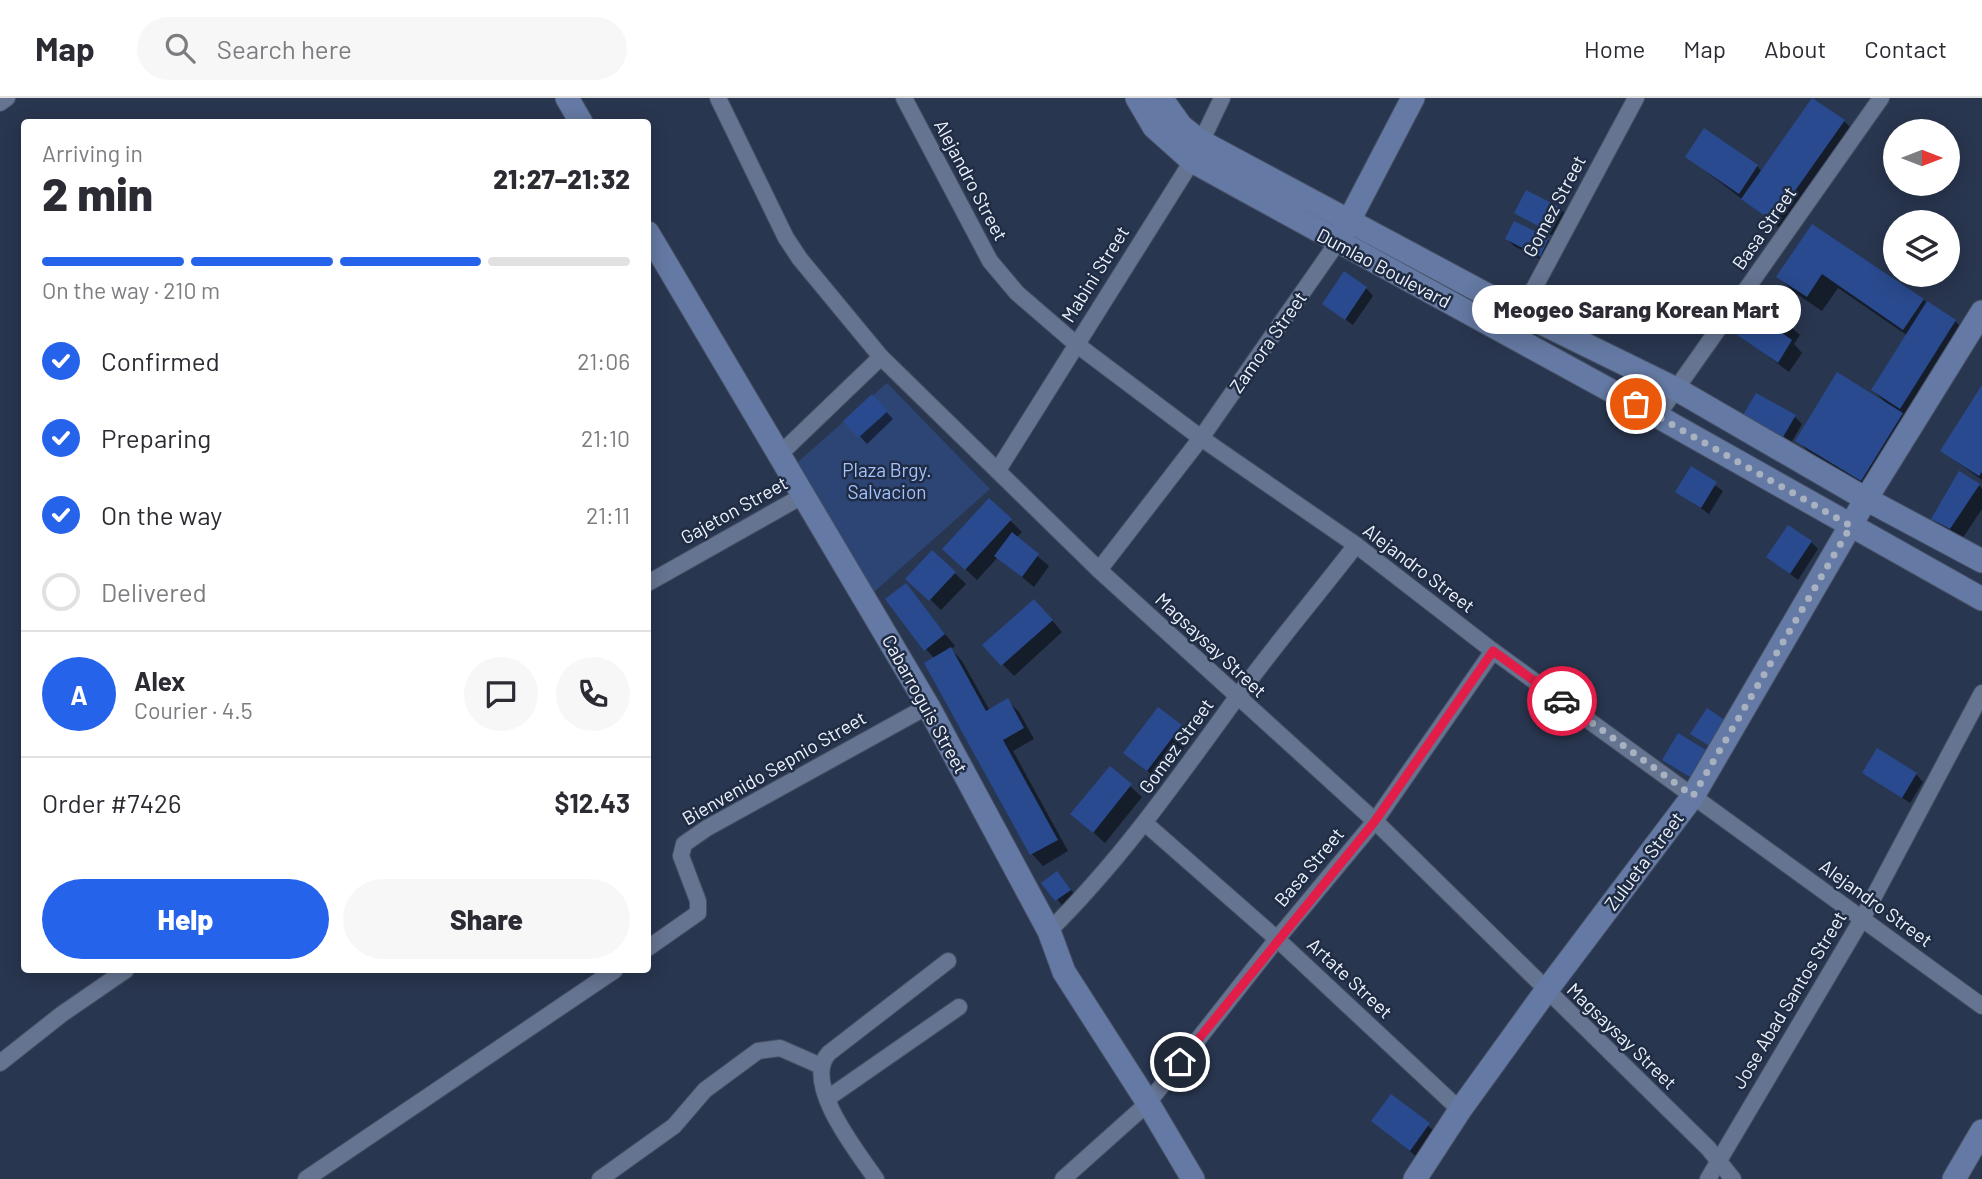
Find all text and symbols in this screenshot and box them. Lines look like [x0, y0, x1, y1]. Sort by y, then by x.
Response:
search box [137, 17, 627, 80]
text: Map [35, 28, 95, 68]
icon: search [161, 29, 199, 67]
text: Search here [217, 33, 352, 64]
text: Home [1584, 34, 1645, 63]
text: Map [1683, 34, 1726, 63]
text: About [1764, 34, 1826, 63]
text: Contact [1864, 34, 1947, 63]
street label: Alejandro Street [930, 115, 1013, 244]
north arrow [1883, 119, 1960, 196]
map controls [1883, 119, 1960, 287]
text: Arriving in [42, 139, 143, 167]
street label: Gomez Street [1517, 151, 1590, 261]
text: 21:27–21:32 [493, 163, 630, 194]
text: 2 min [42, 165, 153, 220]
street label: Basa Street [1727, 182, 1801, 274]
button: layers [1883, 210, 1960, 287]
street label: Mabini Street [1056, 221, 1133, 326]
street label: Dumlao Boulevard [1313, 223, 1455, 312]
text: On the way · 210 m [42, 276, 220, 304]
callout: Meogeo Sarang Korean Mart [1472, 285, 1800, 334]
street label: Zamora Street [1224, 287, 1311, 397]
text: Meogeo Sarang Korean Mart [1494, 295, 1779, 323]
icon: check [42, 342, 80, 380]
text: Confirmed [101, 345, 220, 376]
text: 21:06 [577, 347, 630, 375]
pin [1606, 374, 1666, 434]
icon: bag [1617, 385, 1655, 423]
icon: check [42, 419, 80, 457]
text: Preparing [101, 422, 211, 453]
text: 21:10 [581, 424, 630, 452]
park label: Plaza Brgy. Salvacion [842, 458, 932, 503]
street label: Gajeton Street [676, 471, 791, 548]
icon: check [42, 496, 80, 534]
text: On the way [101, 499, 222, 530]
text: 21:11 [586, 501, 630, 529]
street label: Alejandro Street [1359, 518, 1480, 617]
text: Delivered [101, 576, 207, 607]
street label: Magsaysay Street [1151, 587, 1272, 702]
street label: Cabarroguis Street [878, 630, 973, 777]
button: chat [464, 657, 538, 731]
button: phone [556, 657, 630, 731]
text: Alex [134, 665, 185, 696]
courier [1527, 666, 1597, 736]
text: A [70, 679, 88, 710]
icon: car [1543, 682, 1581, 720]
street label: Gomez Street [1133, 694, 1218, 798]
text: Courier · 4.5 [134, 696, 253, 724]
street label: Bienvenido Sepnio Street [678, 706, 870, 830]
text: Order #7426 [42, 787, 181, 818]
text: $12.43 [555, 787, 630, 818]
street label: Zulueta Street [1599, 807, 1688, 915]
street label: Basa Street [1269, 823, 1348, 911]
street label: Alejandro Street [1815, 854, 1937, 951]
button: Help [42, 879, 329, 959]
button: Share [343, 879, 630, 959]
street label: Jose Abad Santos Street [1726, 907, 1851, 1093]
street label: Artate Street [1303, 932, 1398, 1023]
street label: Magsaysay Street [1563, 978, 1682, 1094]
pin [1150, 1032, 1210, 1092]
icon: home [1161, 1043, 1199, 1081]

